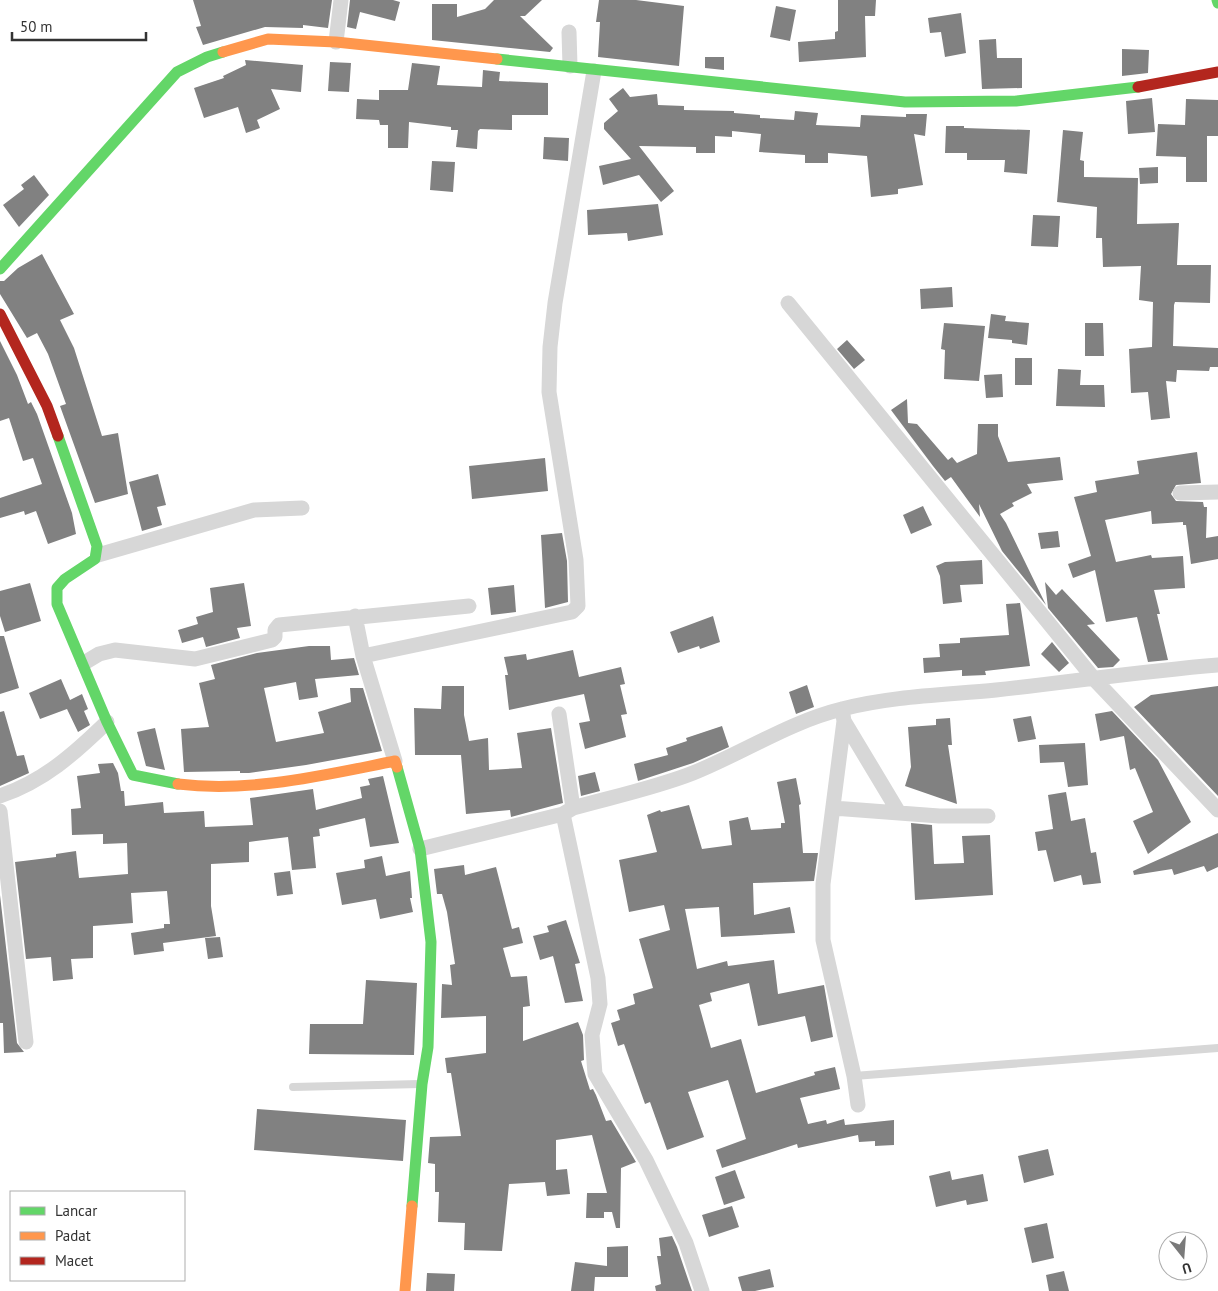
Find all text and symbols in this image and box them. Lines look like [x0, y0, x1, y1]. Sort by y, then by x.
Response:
scale bar [12, 10, 146, 42]
text: 50 m [20, 17, 53, 36]
legend [10, 1191, 185, 1281]
text: Lancar [55, 1201, 97, 1220]
text: Padat [55, 1226, 91, 1245]
north arrow [1158, 1231, 1208, 1281]
text: Macet [55, 1251, 93, 1270]
text: U [1180, 1259, 1194, 1278]

